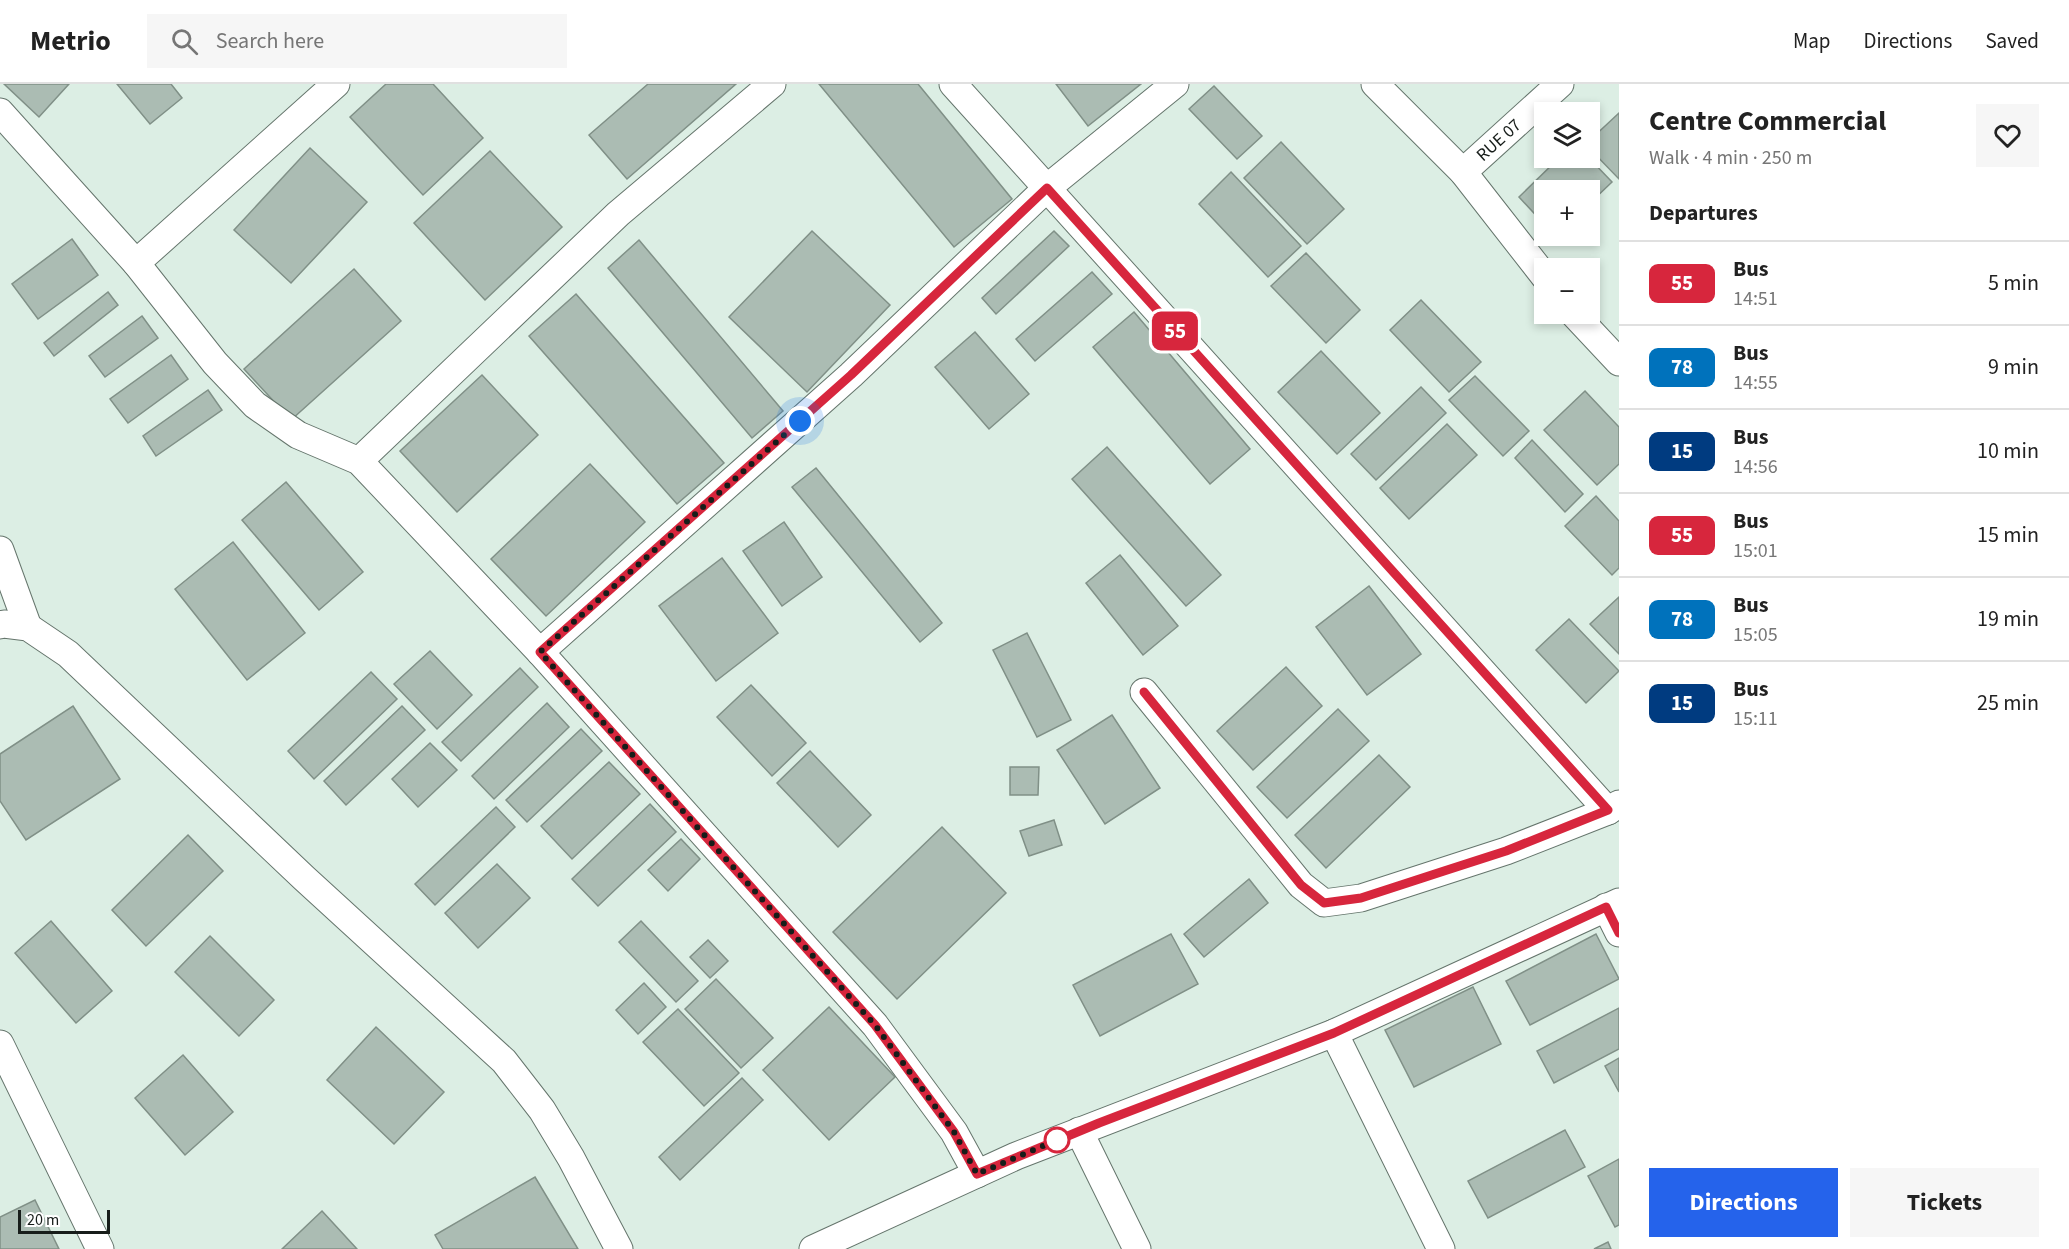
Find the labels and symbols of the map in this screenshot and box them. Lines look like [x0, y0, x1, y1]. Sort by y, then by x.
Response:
street label: RUE 07 [1471, 113, 1527, 167]
line badge: 55 [1148, 312, 1202, 350]
your location [785, 406, 815, 436]
unlabelled marker [1044, 1127, 1070, 1153]
scale bar [18, 1207, 110, 1234]

